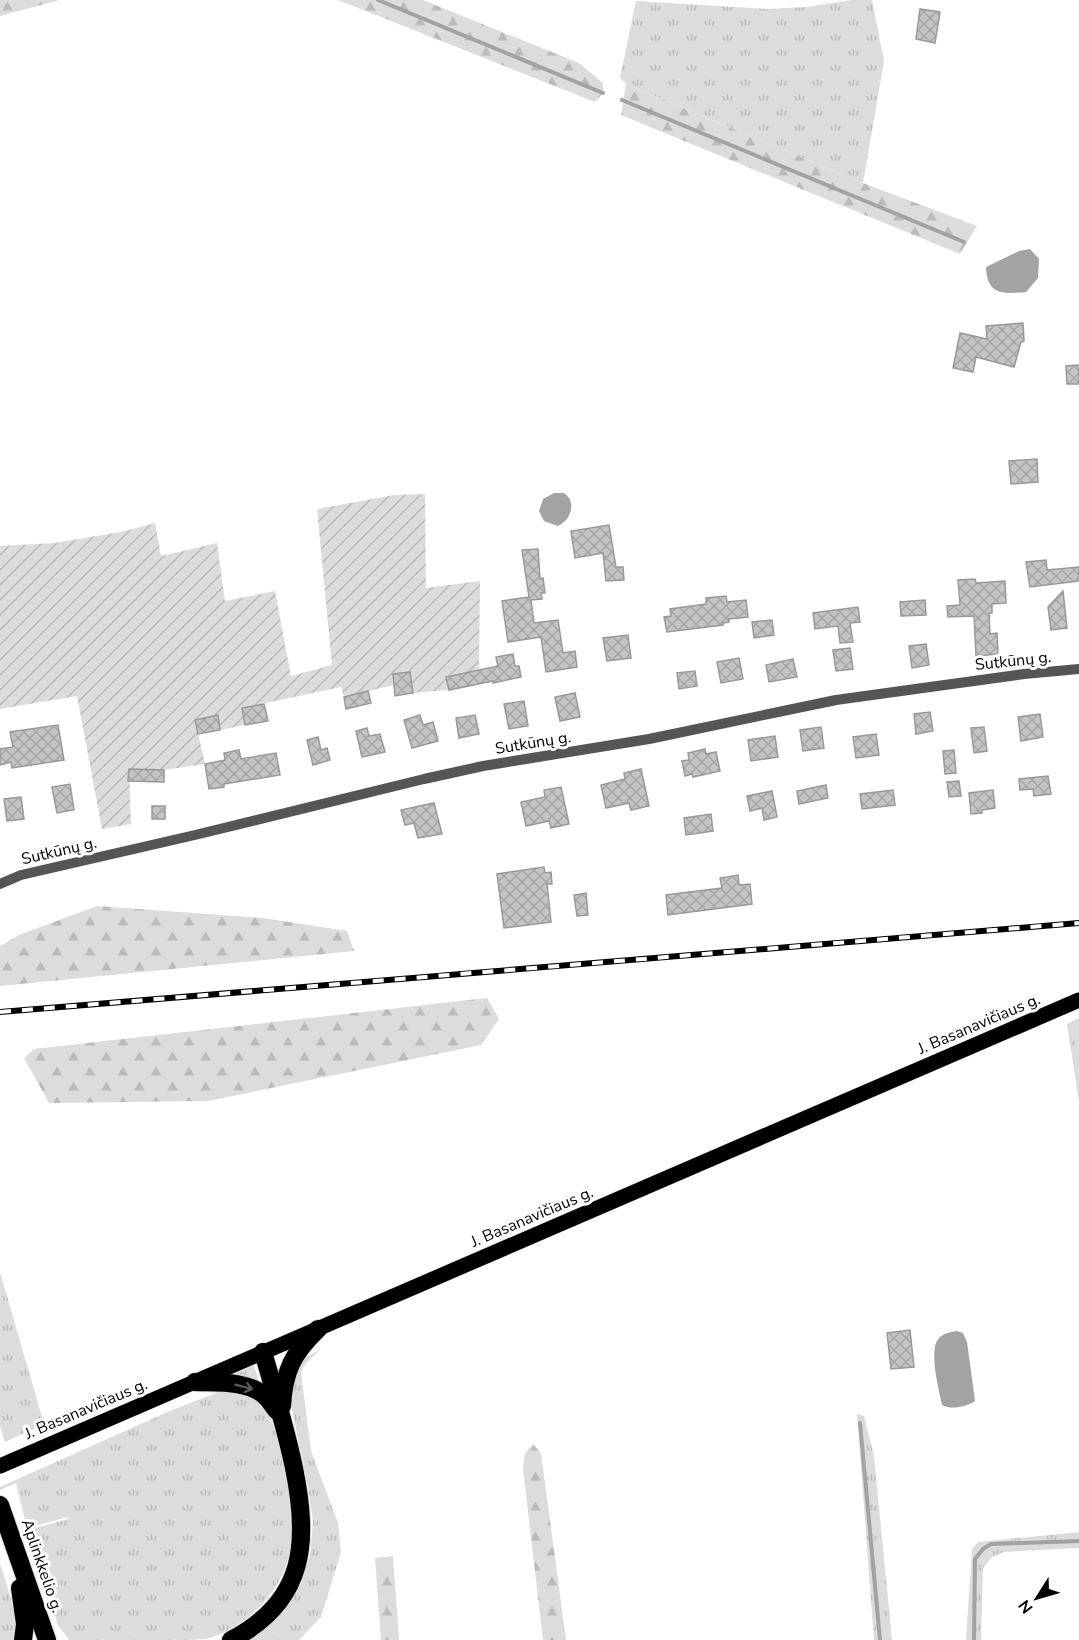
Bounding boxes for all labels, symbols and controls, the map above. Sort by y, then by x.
street label: Sutkūnų g. [974,646,1052,676]
street label: Sutkūnų g. [493,726,573,760]
street label: Sutkūnų g. [19,832,99,870]
street label: J. Basanavičiaus g. [913,988,1044,1060]
street label: J. Basanavičiaus g. [466,1181,597,1253]
street label: J. Basanavičiaus g. [20,1373,151,1445]
one-way arrow [234,1382,253,1393]
street label: Aplinkkelio g. [16,1516,68,1616]
north arrow [1007,1568,1067,1628]
text: N [1013,1595,1038,1618]

